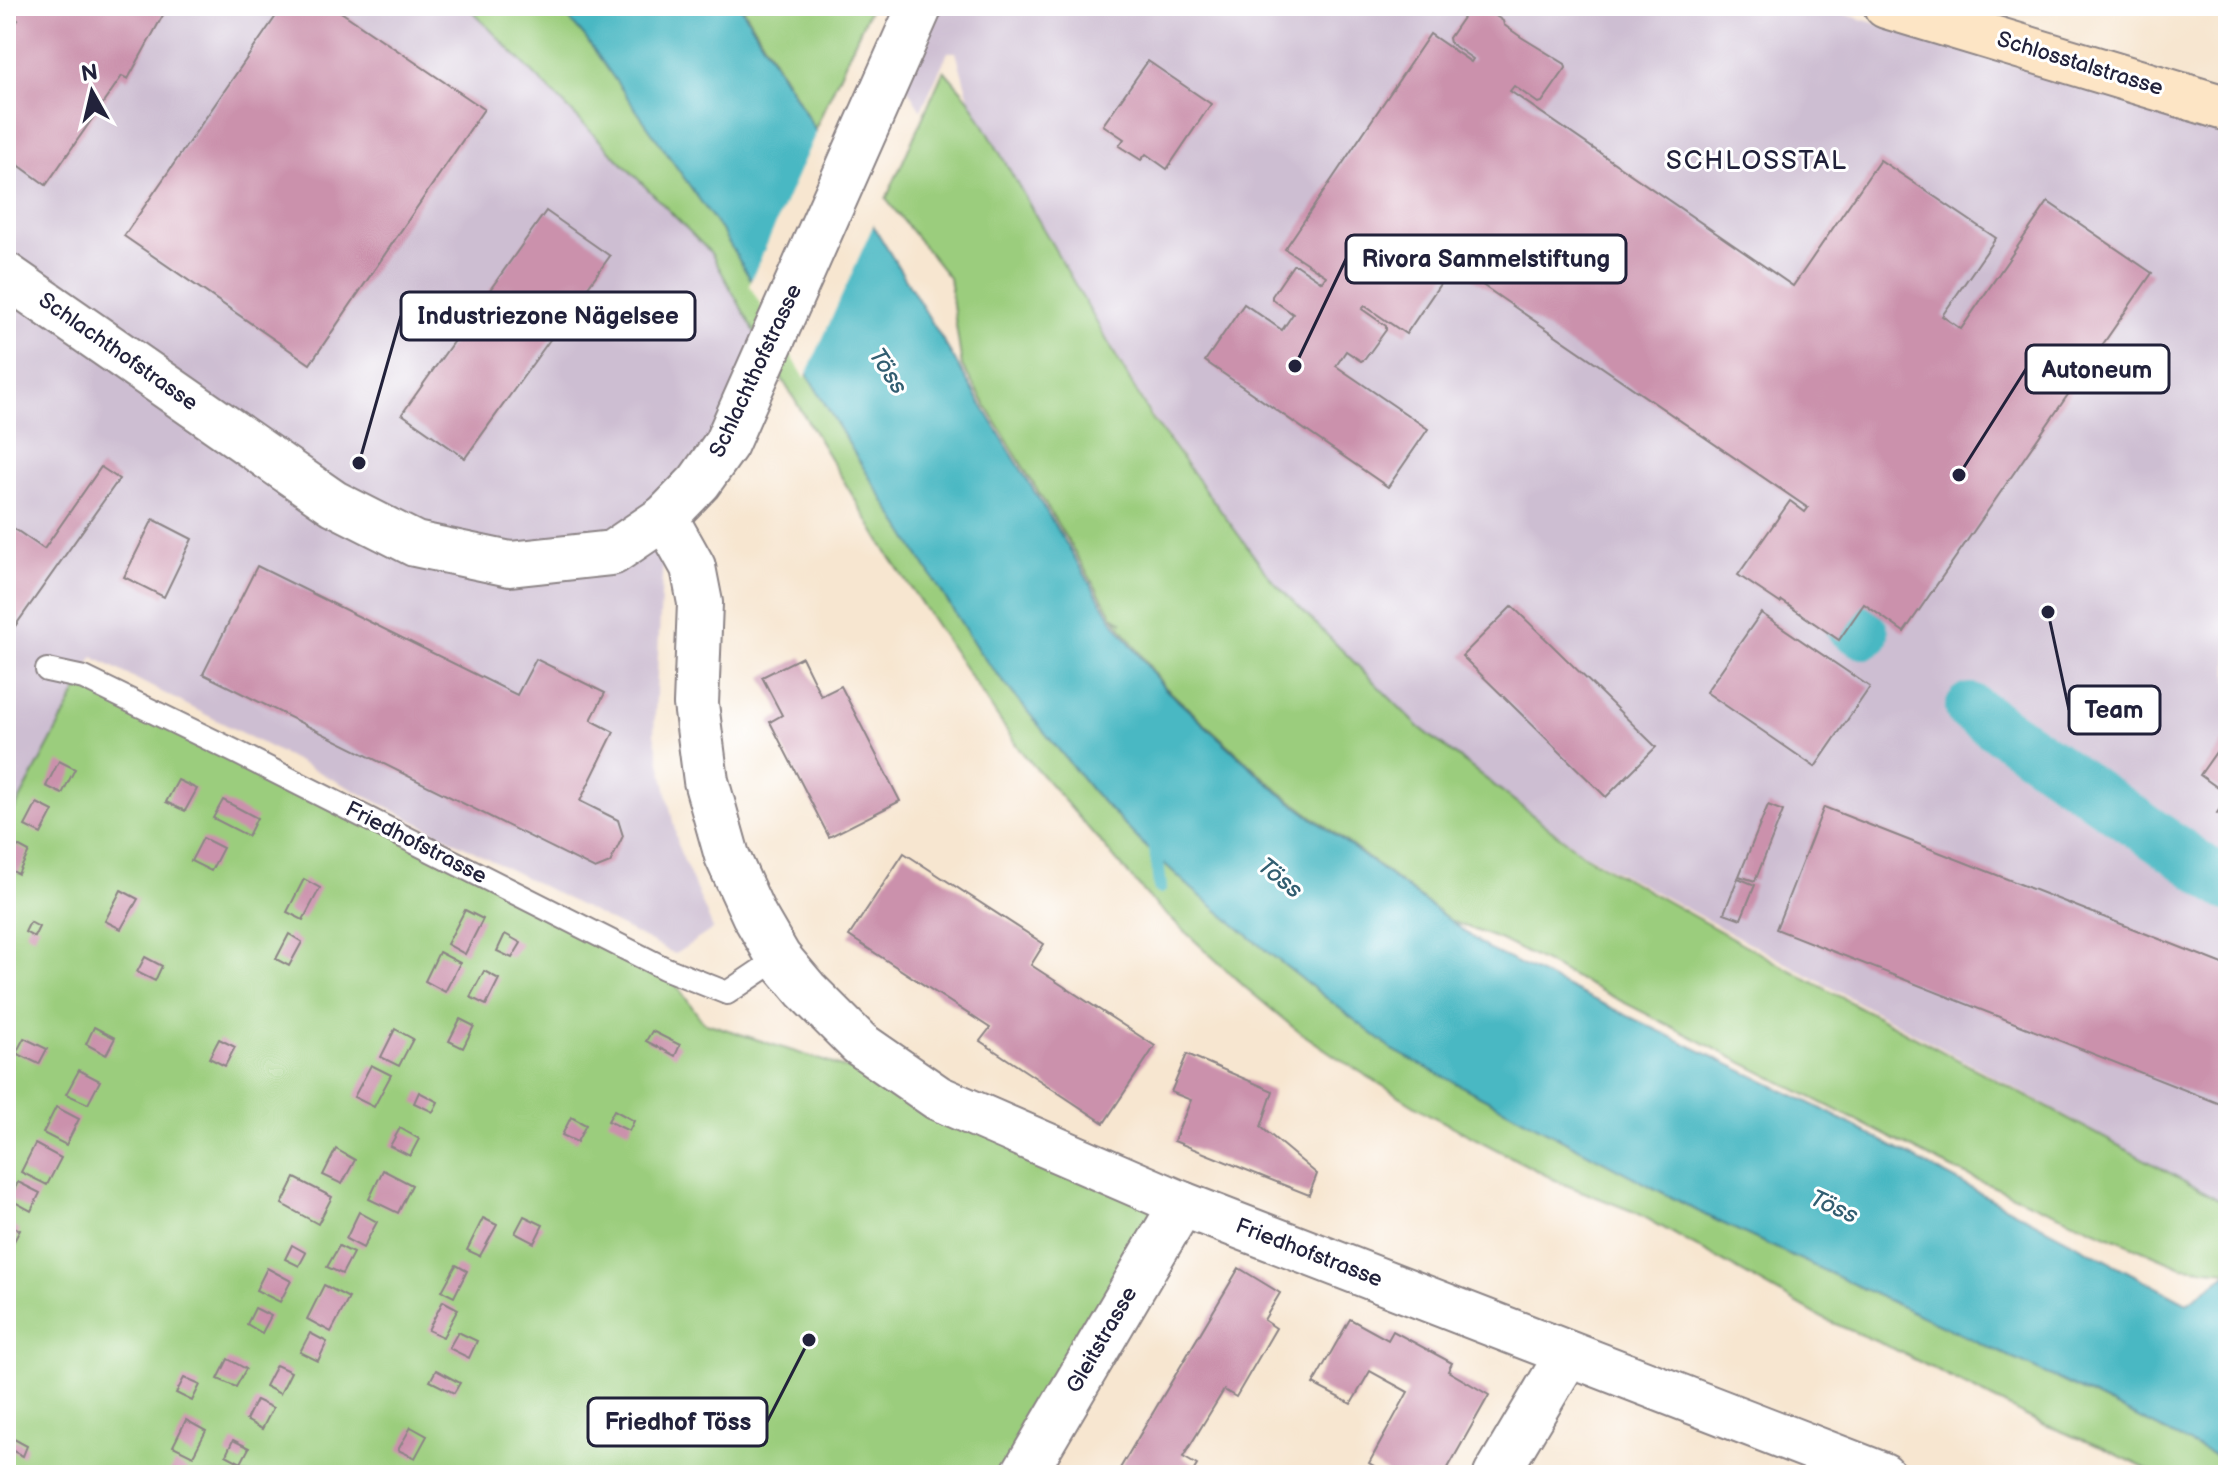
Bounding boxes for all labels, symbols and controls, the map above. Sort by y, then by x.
street label: Schlosstalstrasse [1994,26,2166,102]
north arrow [52,52,132,132]
text: N [79,59,99,88]
district label: SCHLOSSTAL [1666,146,1848,177]
callout: Rivora Sammelstiftung [1346,235,1626,283]
text: Rivora Sammelstiftung [1362,245,1610,274]
street label: Schlachthofstrasse [704,280,808,462]
street label: Schlachthofstrasse [33,287,203,417]
callout: Industriezone Nägelsee [401,292,695,340]
text: Industriezone Nägelsee [417,302,679,331]
water label: Töss [862,343,914,400]
callout: Autoneum [2026,345,2169,393]
text: Autoneum [2041,356,2152,385]
callout: Team [2069,686,2160,734]
text: Team [2084,696,2144,725]
street label: Friedhofstrasse [341,796,491,890]
water label: Töss [1252,851,1308,905]
water label: Töss [1806,1184,1862,1230]
street label: Friedhofstrasse [1232,1213,1386,1293]
street label: Gleitstrasse [1061,1282,1143,1398]
callout: Friedhof Töss [588,1398,767,1446]
text: Friedhof Töss [605,1408,751,1437]

